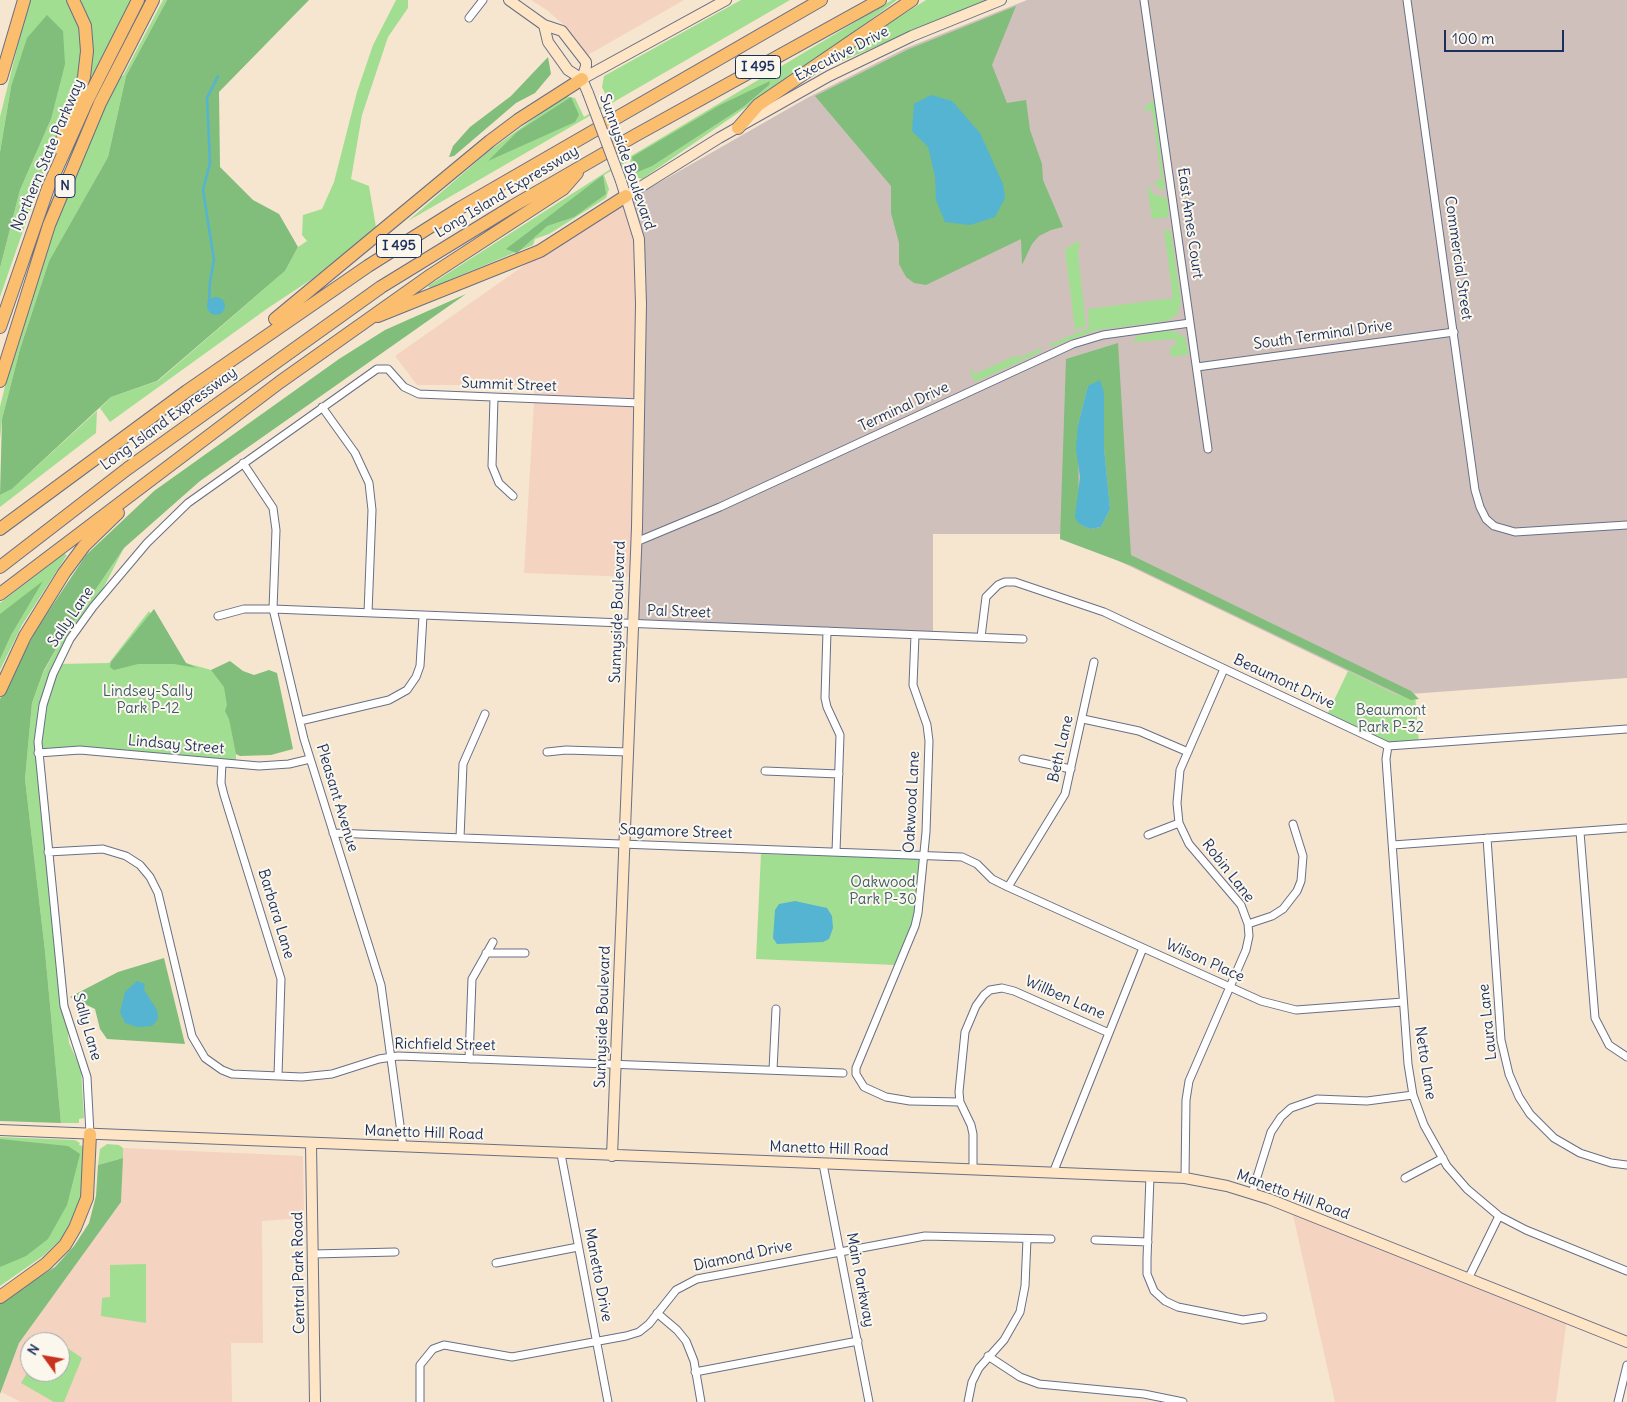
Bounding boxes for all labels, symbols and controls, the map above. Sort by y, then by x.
scale bar [1447,20,1567,52]
street label: Executive Drive [792,23,892,85]
text: 100 m [1452,29,1494,48]
road number: I 495 [736,56,780,78]
street label: Northern State Parkway [8,76,88,234]
street label: Sunnyside Boulevard [595,92,659,232]
street label: Long Island Expressway [432,142,582,242]
street label: East Ames Court [1173,166,1207,280]
road number: N [55,175,75,198]
street label: Commercial Street [1440,195,1476,321]
road number: I 495 [376,235,422,258]
street label: South Terminal Drive [1252,316,1394,354]
street label: Long Island Expressway [97,363,241,475]
street label: Summit Street [461,374,557,396]
street label: Terminal Drive [856,378,952,436]
street label: Sunnyside Boulevard [607,540,629,684]
street label: Sally Lane [44,583,98,651]
street label: Pal Street [647,602,711,622]
street label: Beaumont Drive [1231,651,1337,713]
park label: Lindsey-Sally Park P-12 [103,683,193,718]
park label: Beaumont Park P-32 [1356,702,1426,737]
street label: Beth Lane [1045,714,1077,784]
street label: Lindsay Street [127,732,225,758]
street label: Pleasant Avenue [312,742,362,854]
street label: Oakwood Lane [900,750,924,854]
street label: Sagamore Street [619,821,733,843]
street label: Robin Lane [1198,836,1258,906]
street label: Barbara Lane [254,867,298,961]
park label: Oakwood Park P-30 [849,874,917,909]
street label: Wilson Place [1163,936,1247,986]
street label: Sunnyside Boulevard [592,945,614,1089]
street label: Willben Lane [1022,972,1108,1024]
street label: Laura Lane [1475,983,1501,1061]
street label: Sally Lane [69,991,105,1063]
street label: Netto Lane [1410,1025,1440,1101]
street label: Richfield Street [394,1035,496,1055]
street label: Manetto Hill Road [364,1122,484,1144]
street label: Manetto Hill Road [769,1138,889,1160]
street label: Manetto Hill Road [1234,1166,1352,1224]
street label: Central Park Road [289,1212,309,1334]
street label: Manetto Drive [580,1227,616,1323]
street label: Main Parkway [842,1231,878,1329]
street label: Diamond Drive [692,1237,794,1275]
north arrow [20,1332,70,1382]
text: N [23,1341,43,1358]

